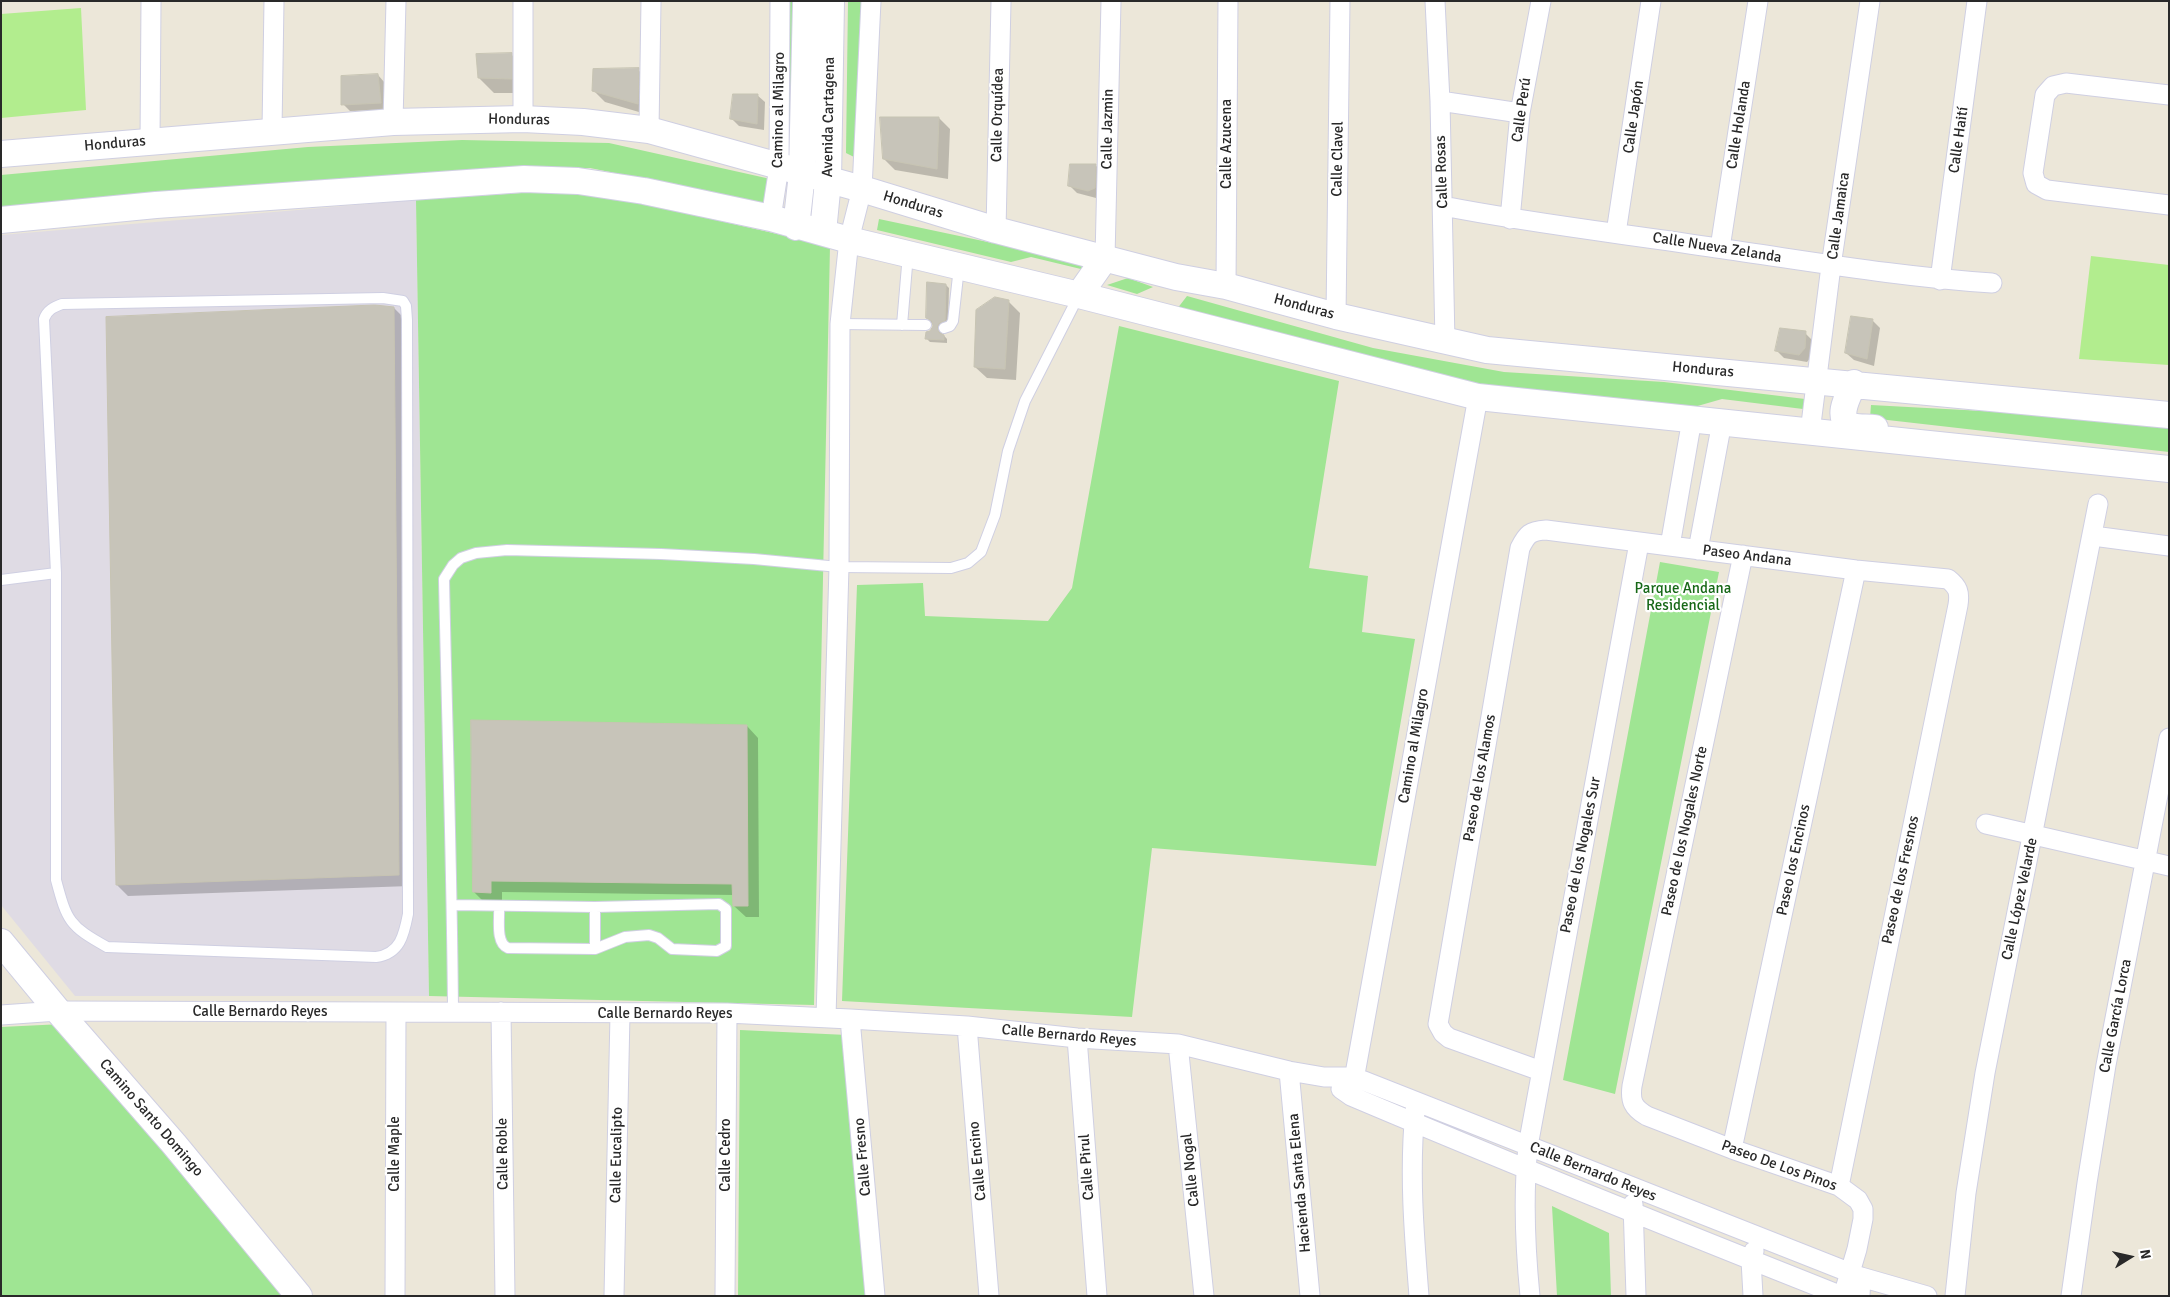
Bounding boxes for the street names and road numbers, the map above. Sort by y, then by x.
street label: Camino al Milagro [769,52,789,168]
street label: Avenida Cartagena [819,57,839,177]
street label: Calle Orquídea [988,68,1008,162]
street label: Calle Perú [1509,76,1535,144]
street label: Calle Japón [1620,79,1648,155]
street label: Calle Holanda [1723,79,1755,171]
street label: Calle Jazmin [1098,89,1118,169]
street label: Calle Azucena [1218,99,1236,189]
street label: Calle Haití [1945,106,1973,174]
street label: Honduras [488,110,550,130]
street label: Calle Clavel [1328,121,1348,197]
street label: Honduras [83,132,147,156]
street label: Calle Rosas [1432,135,1452,209]
street label: Calle Jamaica [1824,171,1854,261]
street label: Honduras [881,187,945,223]
street label: Calle Nueva Zelanda [1651,229,1783,267]
street label: Honduras [1272,290,1336,324]
street label: Honduras [1671,358,1735,382]
street label: Paseo Andana [1701,542,1793,570]
street label: Camino al Milagro [1395,687,1433,805]
street label: Paseo de los Alamos [1460,713,1500,843]
street label: Paseo de los Nogales Norte [1658,744,1712,918]
street label: Paseo de los Nogales Sur [1557,775,1605,935]
street label: Paseo los Encinos [1773,803,1815,917]
street label: Paseo de los Fresnos [1879,814,1923,946]
street label: Calle López Velarde [1998,836,2042,962]
street label: Calle García Lorca [2096,957,2136,1075]
street label: Calle Bernardo Reyes [192,1003,328,1021]
street label: Calle Bernardo Reyes [597,1005,733,1023]
street label: Calle Bernardo Reyes [1001,1021,1137,1051]
street label: Camino Santo Domingo [95,1056,207,1180]
street label: Calle Eucalipto [607,1107,627,1203]
street label: Hacienda Santa Elena [1285,1113,1315,1253]
street label: Calle Maple [386,1116,404,1192]
street label: Calle Fresno [851,1117,875,1197]
street label: Calle Roble [493,1118,513,1190]
street label: Calle Cedro [717,1118,735,1192]
street label: Calle Encino [966,1120,990,1202]
street label: Calle Nogal [1178,1132,1204,1208]
street label: Calle Pirul [1076,1133,1098,1201]
street label: Paseo De Los Pinos [1719,1137,1839,1195]
street label: Calle Bernardo Reyes [1527,1138,1659,1206]

